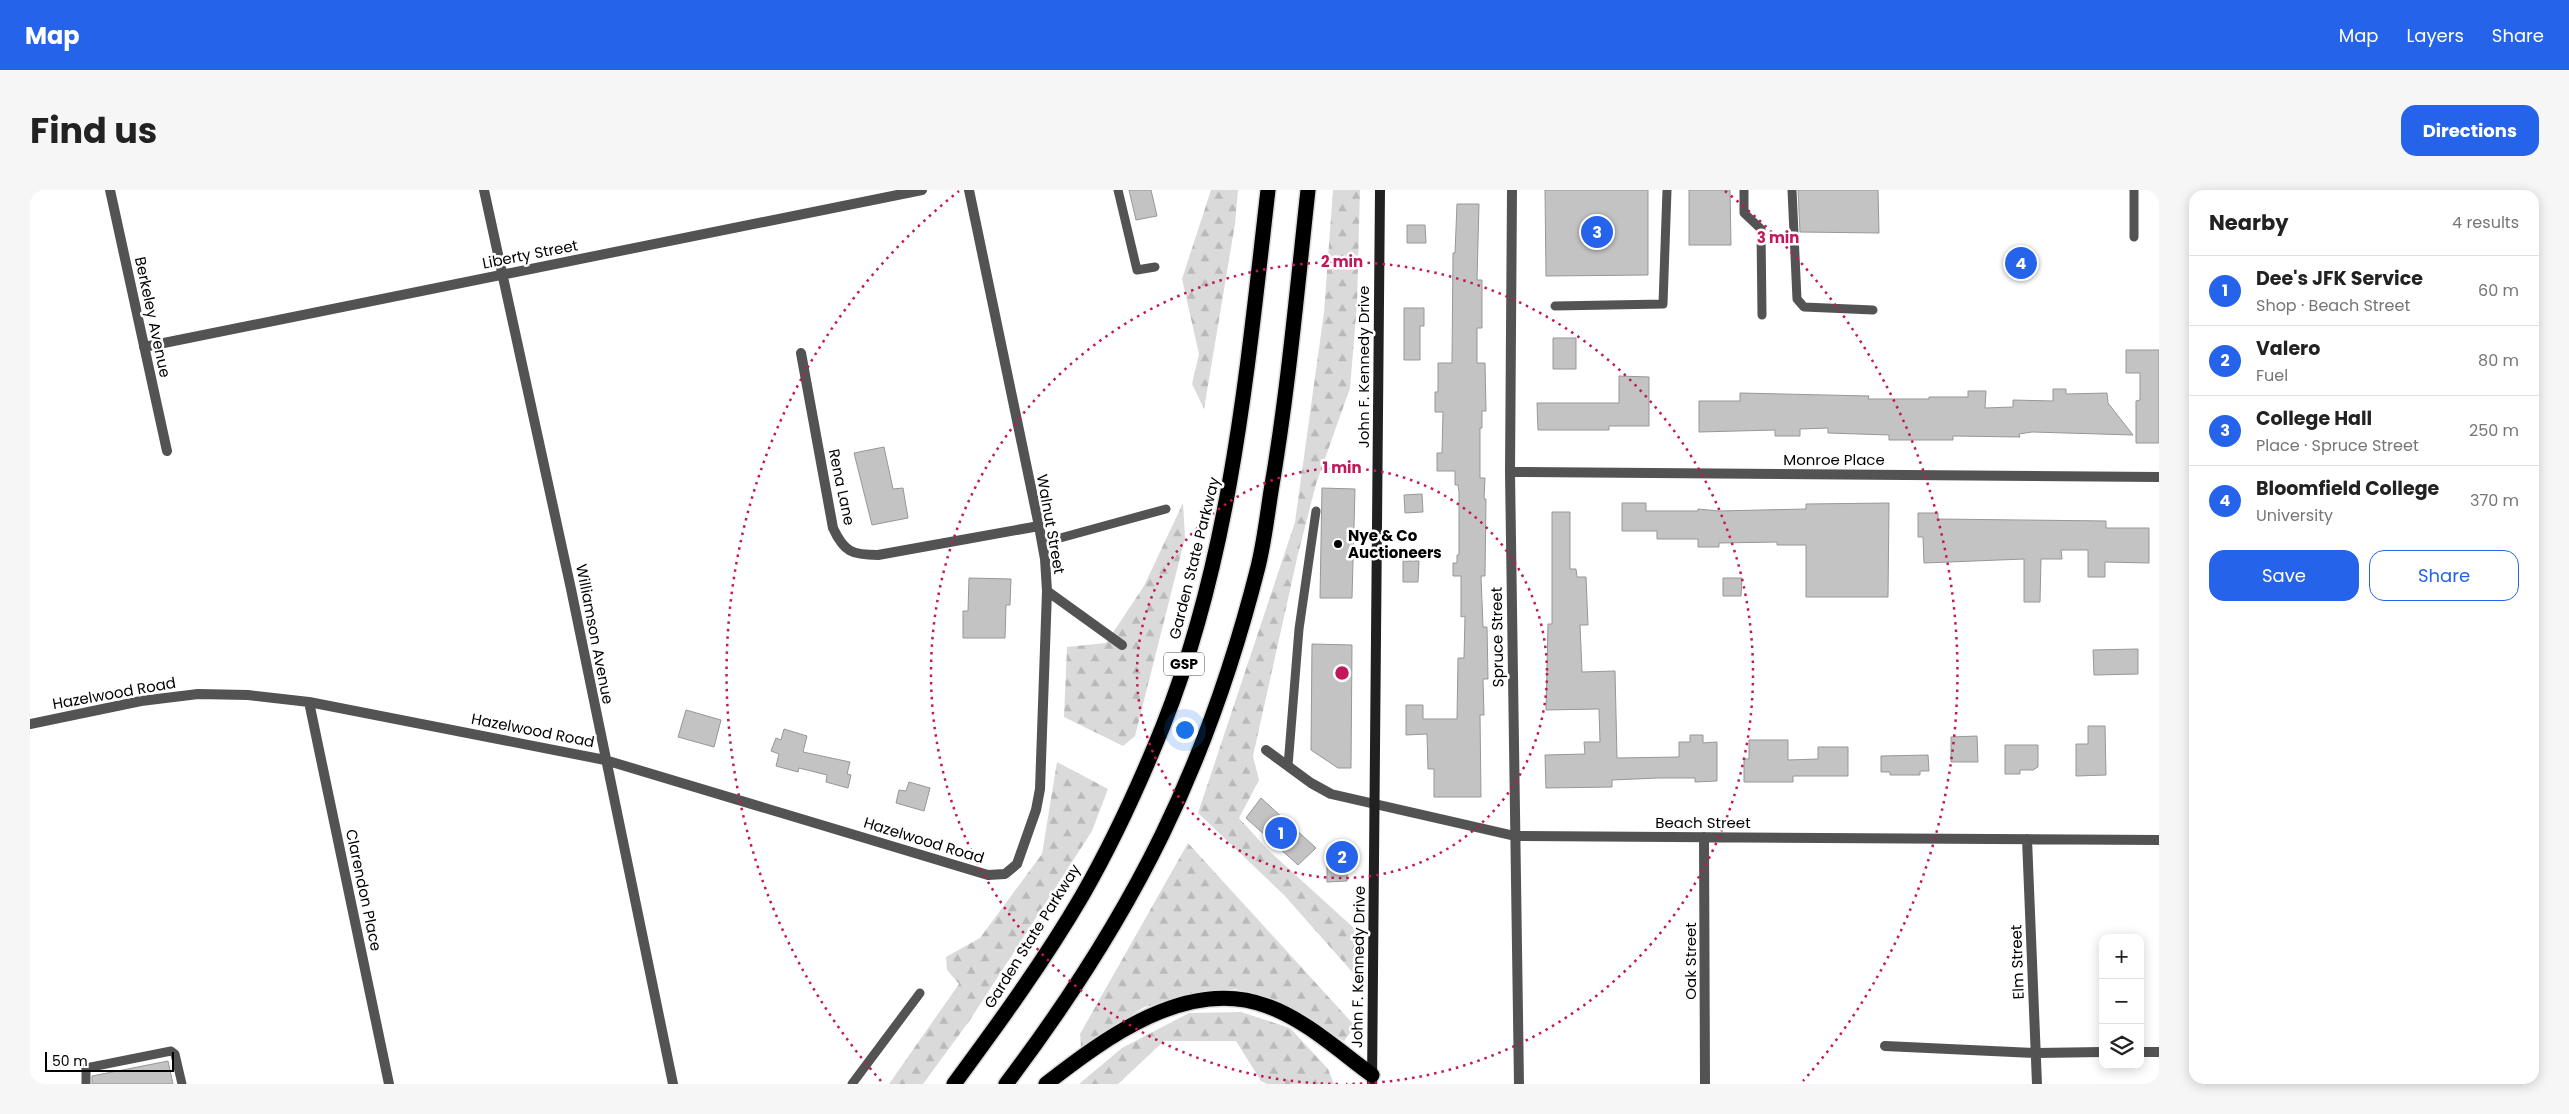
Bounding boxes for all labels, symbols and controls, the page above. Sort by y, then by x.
text: Map [25,19,80,52]
text: Map [2339,23,2379,48]
text: Layers [2407,23,2464,48]
text: Share [2492,23,2544,48]
button: Directions [2401,105,2539,156]
text: Find us [30,106,157,155]
text: Nearby [2209,208,2289,237]
text: 4 results [2452,211,2519,234]
pin: 3 [1581,213,1613,251]
text: 3 min [1757,227,1799,248]
street label: Liberty Street [480,234,580,274]
pin: 4 [2005,244,2037,282]
text: 2 min [1321,251,1363,272]
street label: Berkeley Avenue [130,255,176,379]
text: Dee's JFK Service [2256,265,2423,292]
text: 1 [2222,279,2228,302]
text: 60 m [2478,279,2519,302]
street label: John F. Kennedy Drive [1353,286,1374,448]
text: Shop · Beach Street [2256,294,2410,317]
text: Valero [2256,335,2320,362]
text: 2 [2220,349,2230,372]
text: 80 m [2478,349,2519,372]
text: Fuel [2256,364,2288,387]
text: College Hall [2256,405,2372,432]
text: 3 [2220,419,2230,442]
text: 250 m [2469,419,2519,442]
text: Place · Spruce Street [2256,434,2419,457]
street label: Rena Lane [824,447,860,527]
street label: Monroe Place [1783,449,1885,470]
text: 1 min [1322,457,1362,478]
street label: Walnut Street [1032,472,1070,576]
street label: Garden State Parkway [1164,474,1224,641]
text: Bloomfield College [2256,475,2439,502]
text: 4 [2220,489,2230,512]
text: 370 m [2470,489,2519,512]
text: University [2256,504,2333,527]
place label: Nye & Co Auctioneers [1348,525,1442,563]
marker: Nye & Co Auctioneers [1332,538,1344,550]
button: Save [2209,550,2359,601]
button: Share [2369,550,2519,601]
street label: Williamson Avenue [571,562,619,706]
street label: Spruce Street [1486,587,1508,687]
road number: GSP [1164,652,1204,676]
centre of rings [1333,664,1351,682]
street label: Hazelwood Road [51,672,177,714]
street label: Hazelwood Road [470,708,596,752]
your location [1172,717,1198,743]
street label: Hazelwood Road [861,812,987,868]
street label: Beach Street [1655,812,1751,833]
pin: 1 [1265,814,1297,852]
street label: Clarendon Place [341,827,387,953]
pin: 2 [1326,838,1358,876]
street label: Garden State Parkway [979,859,1085,1012]
street label: John F. Kennedy Drive [1346,886,1370,1048]
street label: Oak Street [1680,922,1701,1000]
street label: Elm Street [2005,924,2029,1000]
map controls [2099,934,2144,1069]
button: + [2099,934,2144,979]
button: − [2099,979,2144,1024]
button: layers [2099,1024,2144,1069]
scale bar [45,1049,174,1072]
text: 50 m [52,1051,88,1071]

